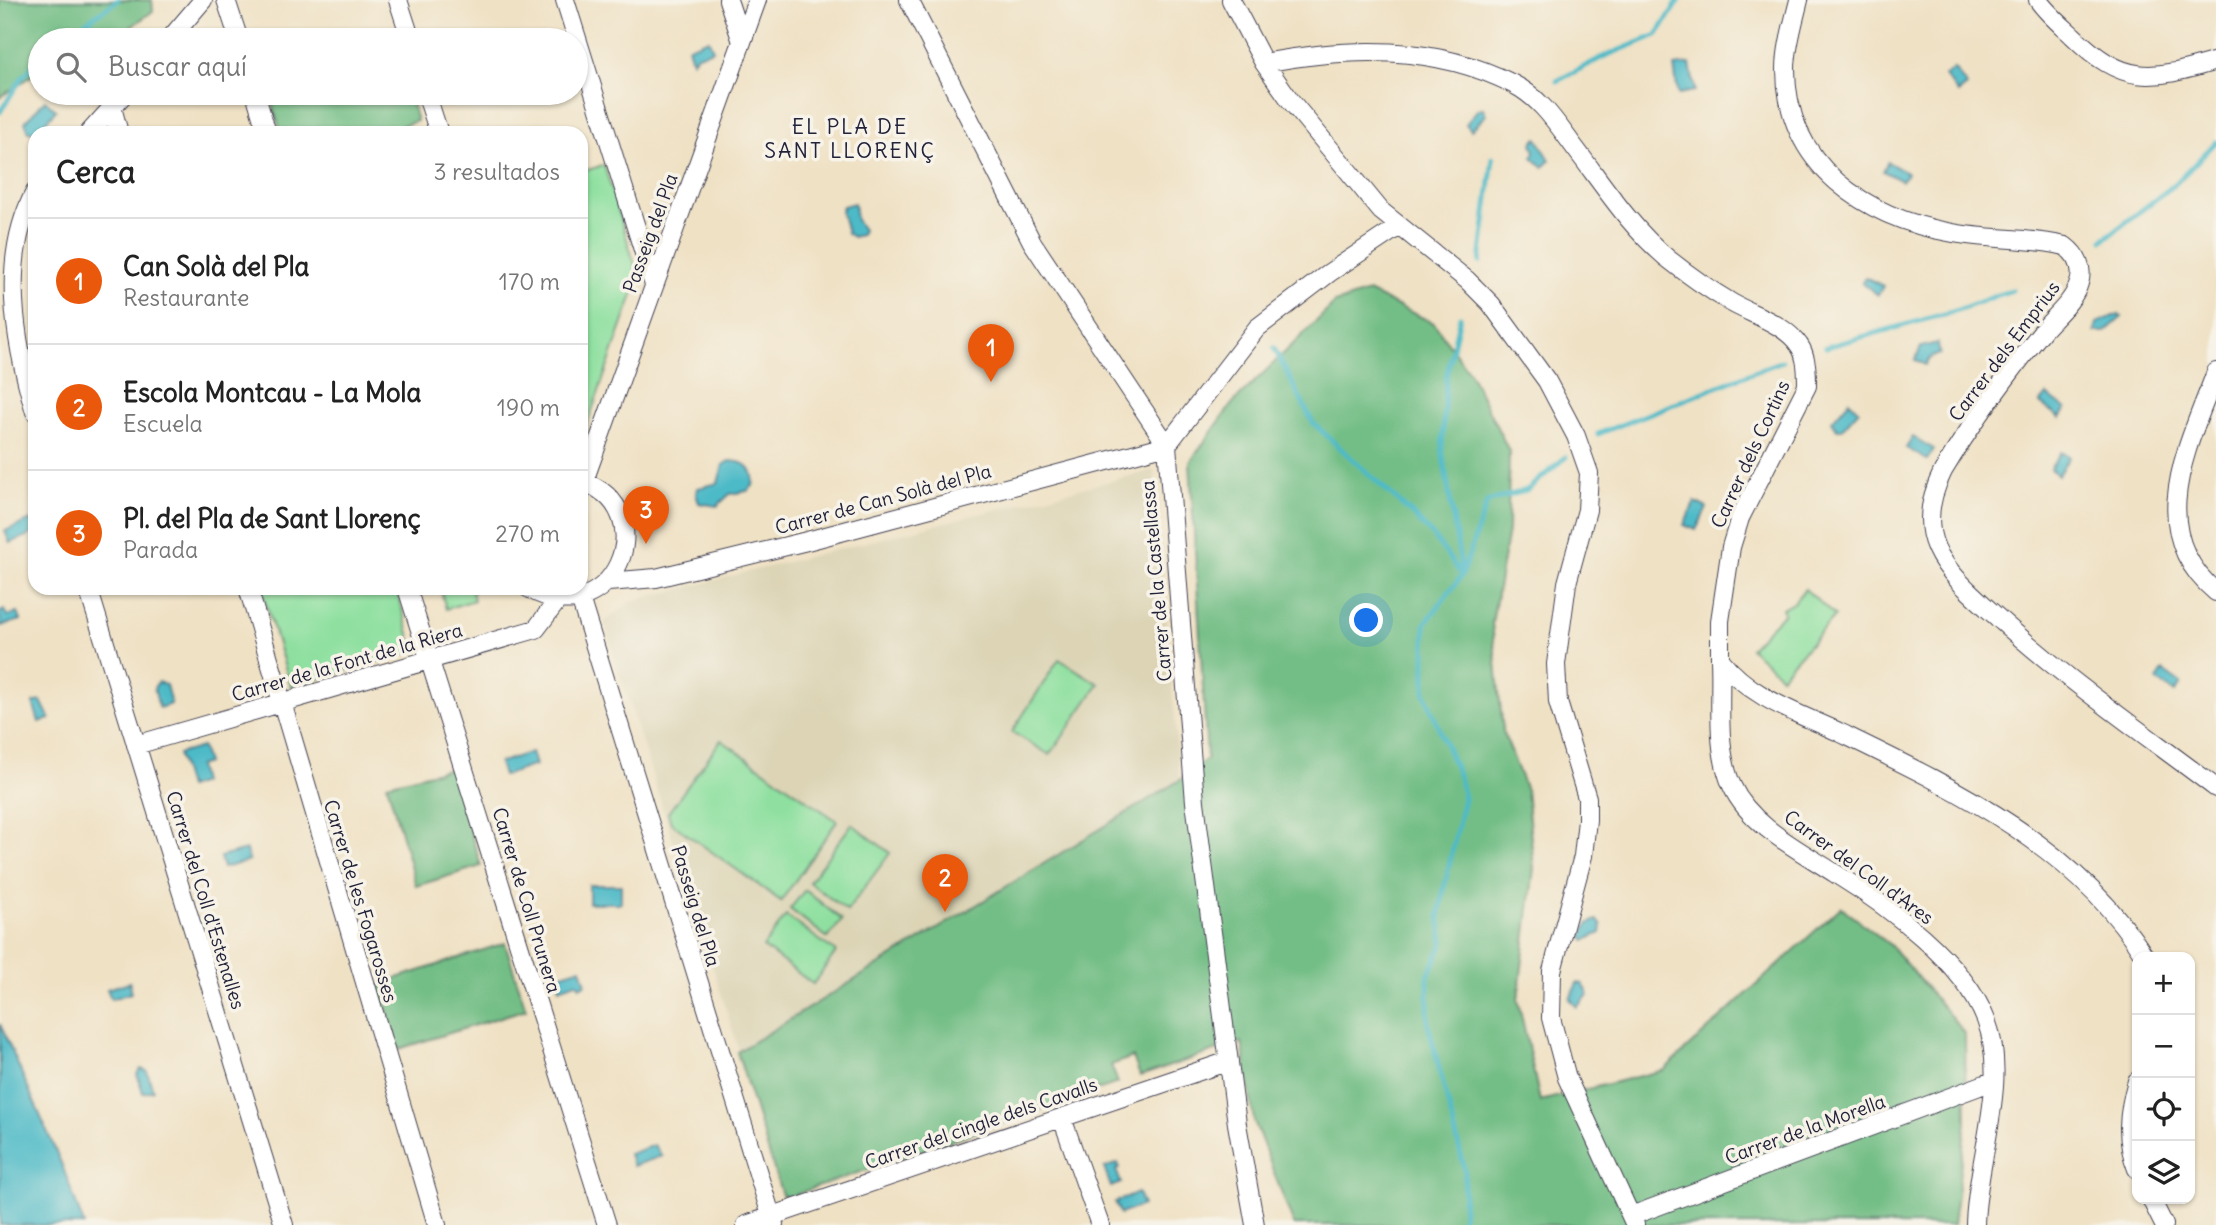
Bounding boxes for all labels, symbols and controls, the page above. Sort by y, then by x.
search box [28,28,588,105]
icon: search [52,48,90,86]
text: Buscar aquí [108,50,247,83]
district label: EL PLA DE SANT LLORENÇ [764,113,936,164]
text: Cerca [56,153,135,191]
text: 3 resultados [434,157,560,186]
street label: Passeig del Pla [617,170,683,296]
text: Can Solà del Pla [123,250,309,283]
text: 1 [74,267,84,296]
text: 170 m [499,267,560,296]
street label: Carrer dels Emprius [1943,276,2065,426]
text: Restaurante [123,283,249,312]
pin: 1 [968,324,1014,382]
text: Escola Montcau - La Mola [123,376,421,409]
street label: Carrer dels Cortins [1705,376,1795,532]
text: 2 [73,393,85,422]
text: 190 m [497,393,560,422]
text: Escuela [123,409,203,438]
street label: Carrer de Can Solà del Pla [772,459,994,539]
street label: Carrer de la Castellassa [1135,479,1177,683]
pin: 3 [623,486,669,544]
text: Pl. del Pla de Sant Llorenç [123,502,421,535]
text: 3 [72,519,86,548]
text: 270 m [495,519,560,548]
text: Parada [123,535,198,564]
your location [1349,603,1383,637]
street label: Carrer de la Font de la Riera [229,617,465,706]
street label: Carrer del Coll d'Estenalles [161,788,251,1012]
street label: Carrer de les Fogarosses [319,797,403,1005]
street label: Carrer de Coll Prunera [487,804,567,996]
street label: Carrer del Coll d'Ares [1779,805,1939,929]
street label: Passeig del Pla [666,843,726,970]
pin: 2 [922,854,968,912]
map controls [2132,952,2195,1204]
button: + [2132,952,2195,1015]
button: − [2132,1015,2195,1078]
street label: Carrer del cingle dels Cavalls [862,1072,1100,1174]
button: locate [2132,1078,2195,1141]
street label: Carrer de la Morella [1722,1089,1889,1169]
button: layers [2132,1141,2195,1204]

